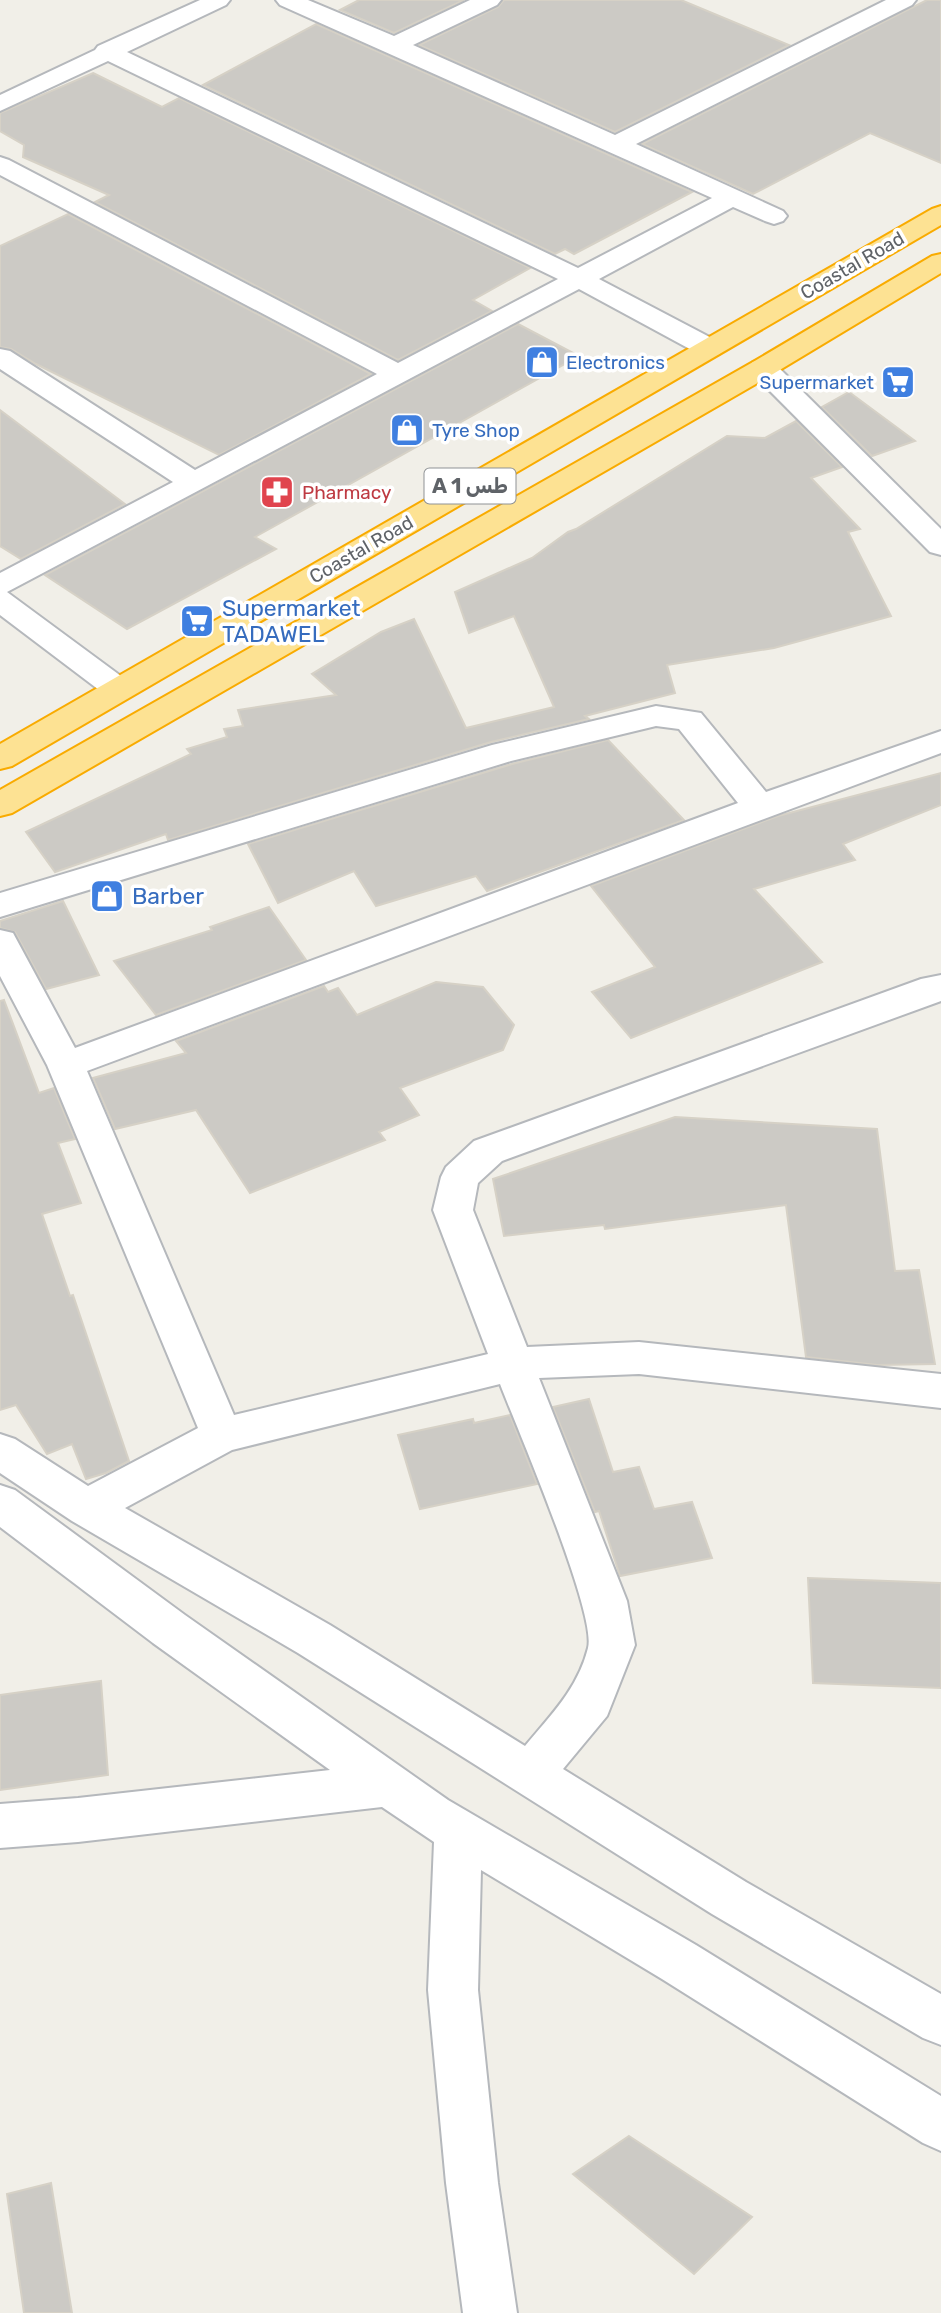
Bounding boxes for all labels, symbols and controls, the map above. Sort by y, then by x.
street label: Coastal Road [796,226,908,304]
shop icon: Electronics [523,343,561,381]
place label: Electronics [566,351,665,374]
supermarket icon: Supermarket [879,363,917,401]
place label: Supermarket [760,371,875,394]
shop icon: Tyre Shop [388,411,426,449]
place label: Tyre Shop [432,419,520,442]
road number: A 1 طس [424,468,516,504]
pharmacy icon: Pharmacy [258,473,296,511]
place label: Pharmacy [302,481,392,504]
street label: Coastal Road [305,510,417,588]
place label: Supermarket TADAWEL [222,594,360,648]
supermarket icon: Supermarket TADAWEL [178,602,216,640]
shop icon: Barber [88,877,126,915]
place label: Barber [132,882,204,910]

